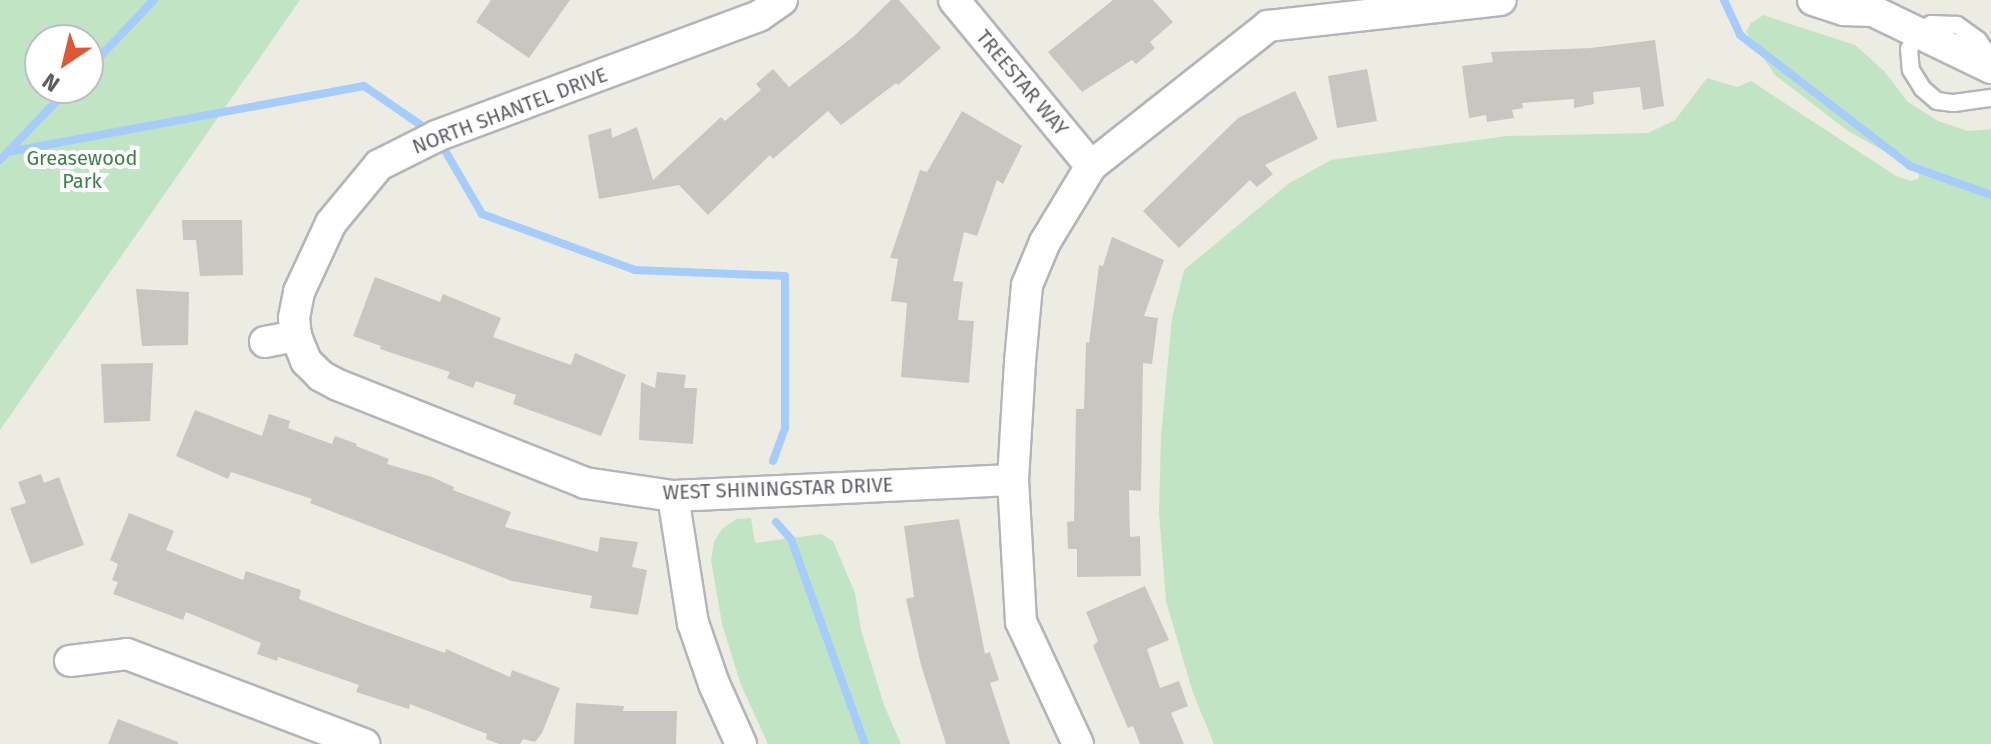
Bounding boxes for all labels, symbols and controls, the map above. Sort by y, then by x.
north arrow [24,24,104,104]
street label: TREESTAR WAY [971,25,1073,141]
street label: NORTH SHANTEL DRIVE [409,63,611,159]
text: N [37,67,65,98]
park label: Greasewood Park [26,147,138,194]
street label: WEST SHININGSTAR DRIVE [662,473,894,505]

